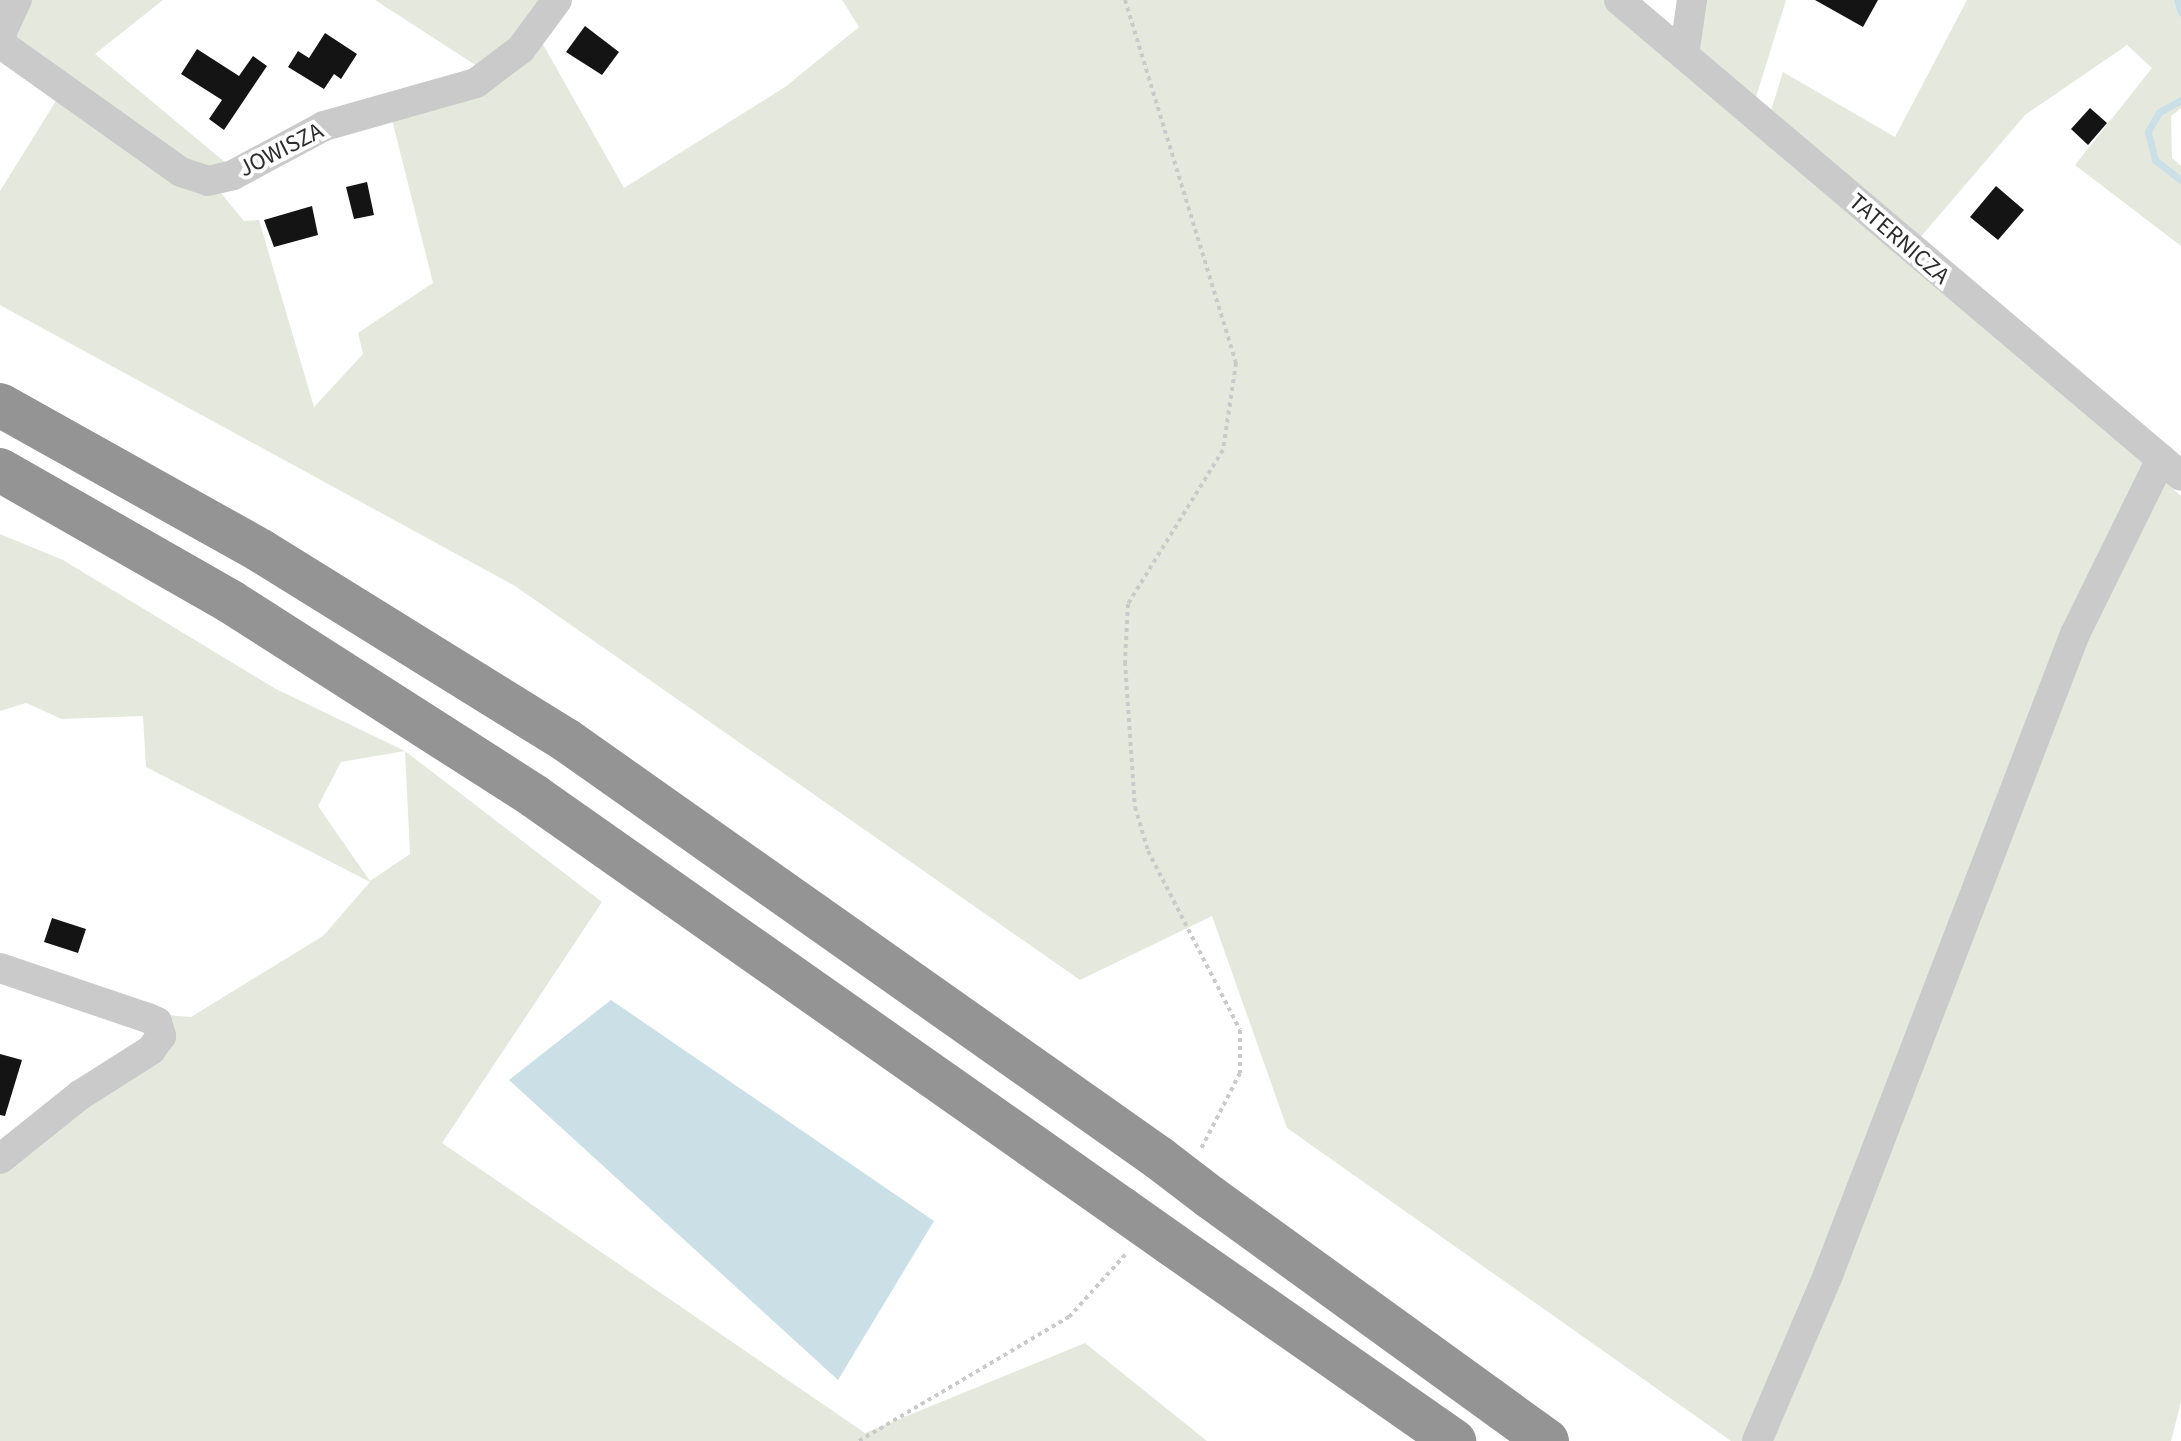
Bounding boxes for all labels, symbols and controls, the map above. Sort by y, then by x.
street label: JOWISZA [234,116,328,184]
street label: TATERNICZA [1843,187,1955,291]

